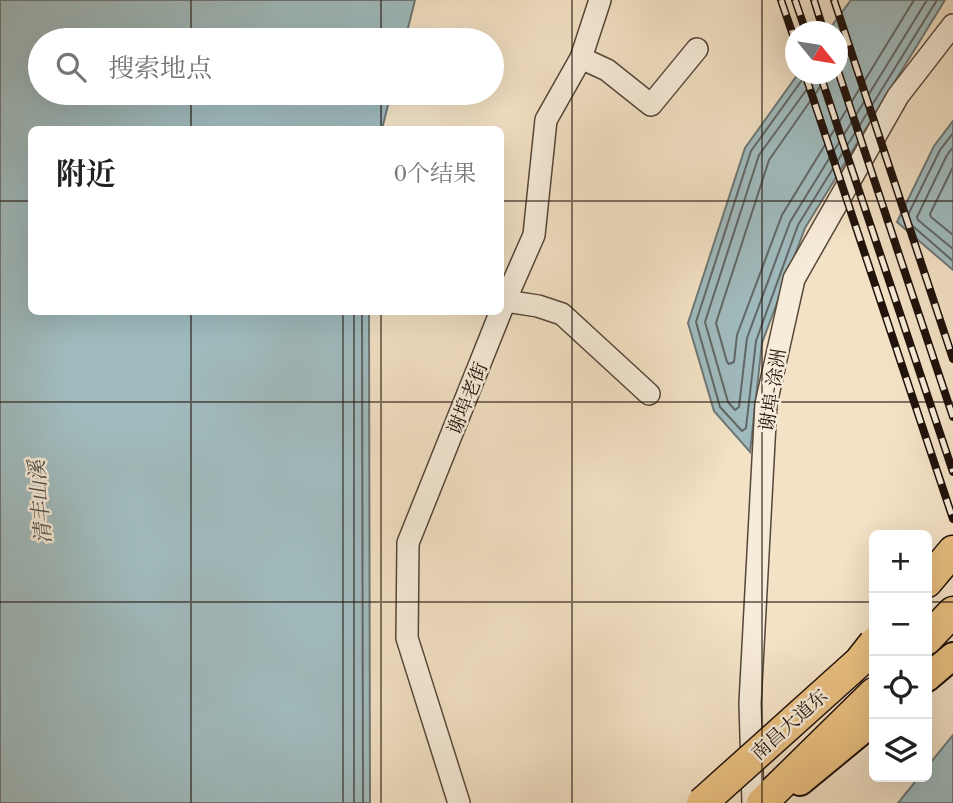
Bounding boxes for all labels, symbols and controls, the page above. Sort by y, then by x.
north arrow [785,21,848,84]
search box [28,28,504,105]
icon: search [52,48,90,86]
text: 搜索地点 [108,57,212,83]
text: 附近 [56,161,116,191]
text: 0个结果 [394,163,476,186]
street label: 谢埠-涂洲 [757,348,790,433]
street label: 谢埠老街 [444,359,492,438]
water label: 清丰山溪 [25,457,56,545]
map controls [869,530,932,782]
button: + [869,530,932,593]
button: − [869,593,932,656]
button: locate [869,656,932,719]
street label: 南昌大道东 [747,685,832,765]
button: layers [869,719,932,782]

